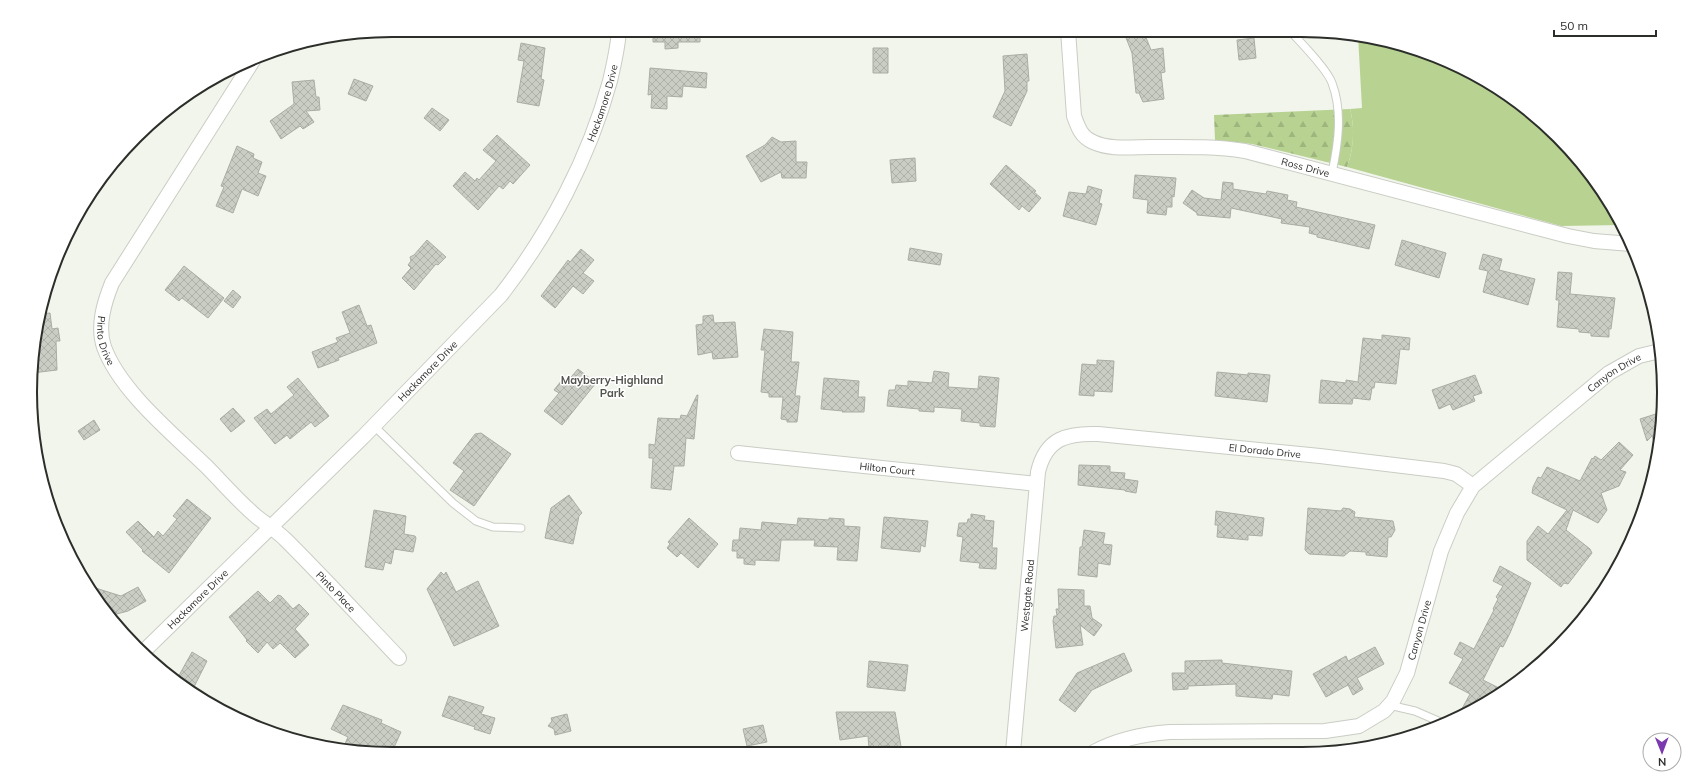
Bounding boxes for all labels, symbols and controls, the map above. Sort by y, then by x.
scale bar [1554,12,1656,38]
text: 50 m [1560,18,1588,33]
street label: Hackamore Drive [584,63,621,144]
street label: Ross Drive [1280,155,1331,180]
street label: Pinto Drive [94,315,117,368]
street label: Hackamore Drive [395,338,460,404]
street label: Canyon Drive [1585,350,1643,395]
district label: Mayberry-Highland Park [561,373,664,400]
street label: El Dorado Drive [1228,441,1301,461]
street label: Hilton Court [859,460,916,478]
street label: Westgate Road [1018,559,1037,632]
street label: Hackamore Drive [165,567,231,632]
street label: Pinto Place [313,568,358,615]
street label: Canyon Drive [1405,599,1434,662]
north arrow [1642,732,1682,772]
text: N [1658,755,1666,769]

